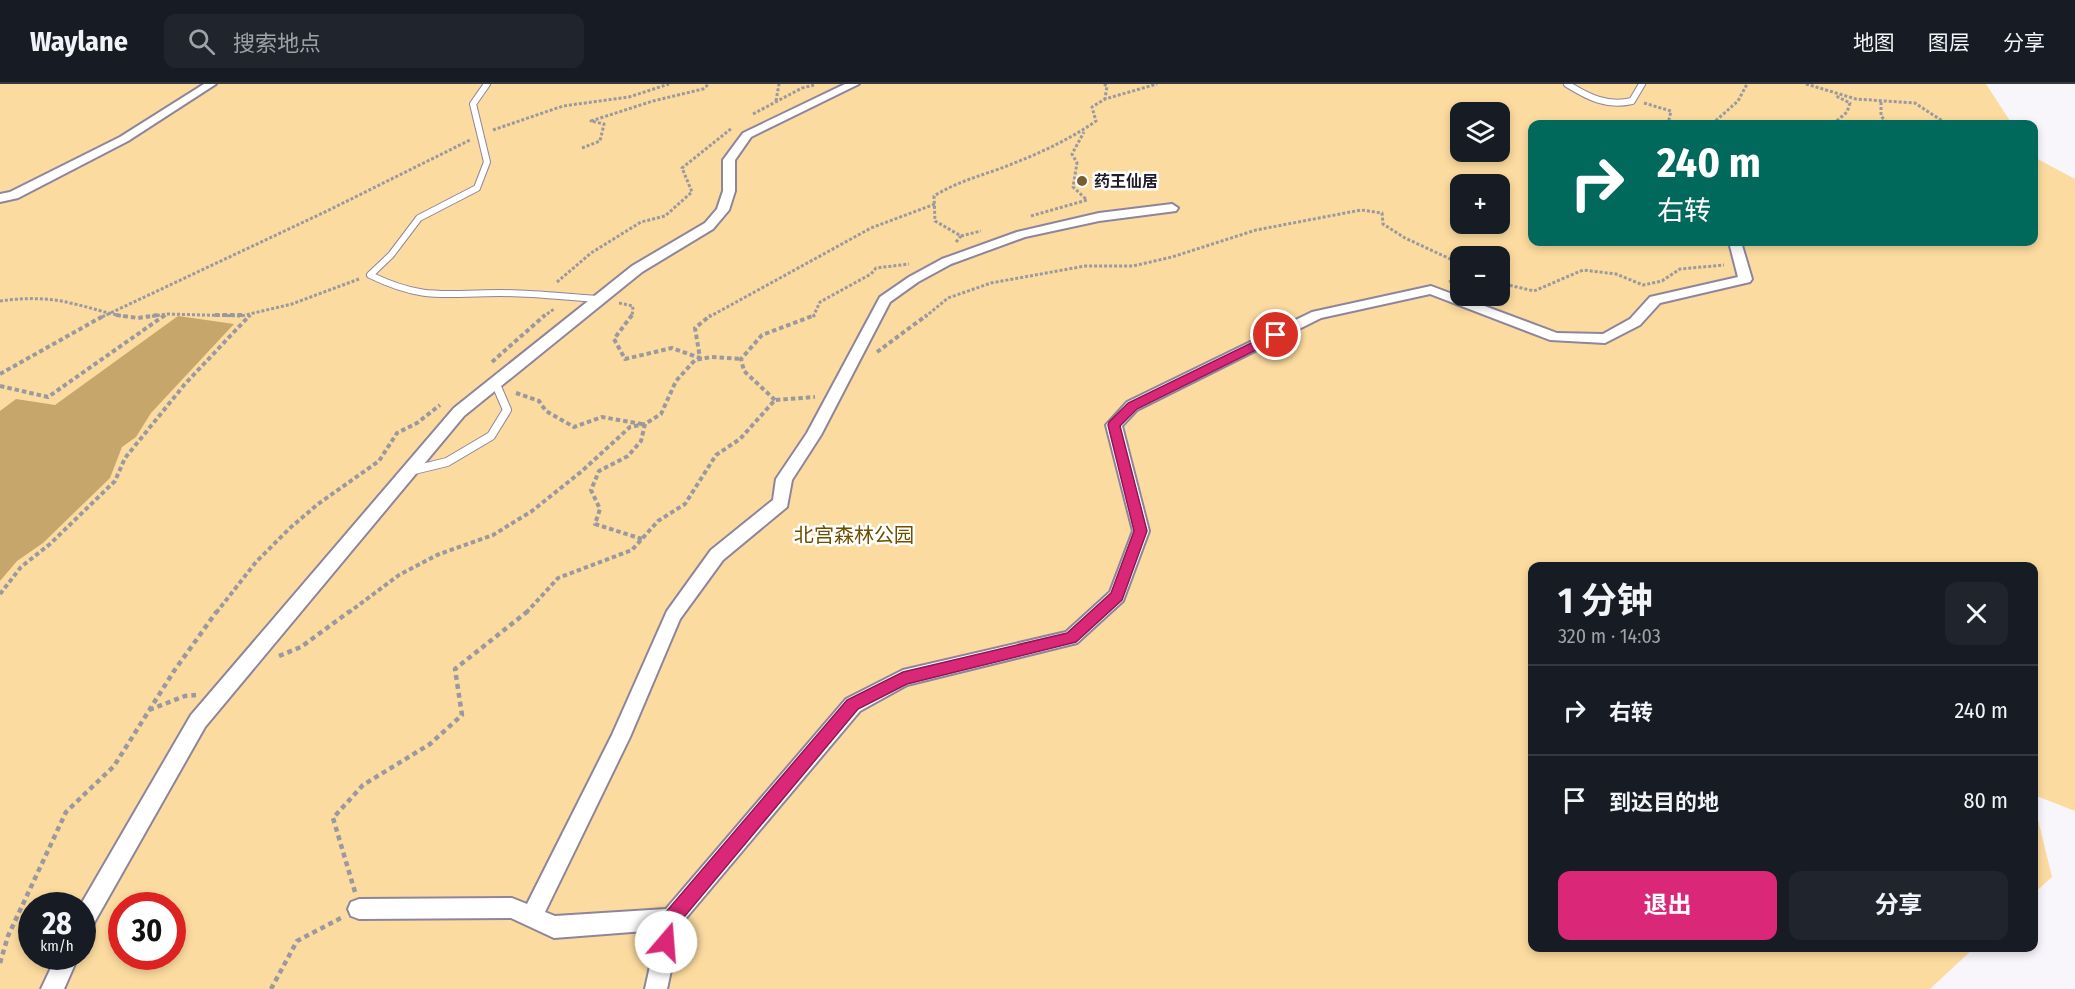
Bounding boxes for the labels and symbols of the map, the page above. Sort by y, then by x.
place label: 药王仙居 [1094,172,1158,191]
marker: 药王仙居 [1075,174,1089,188]
pin [1250,309,1301,360]
park label: 北宫森林公园 [794,523,914,547]
speed limit sign: 30 [108,892,186,970]
position arrow [634,910,698,974]

